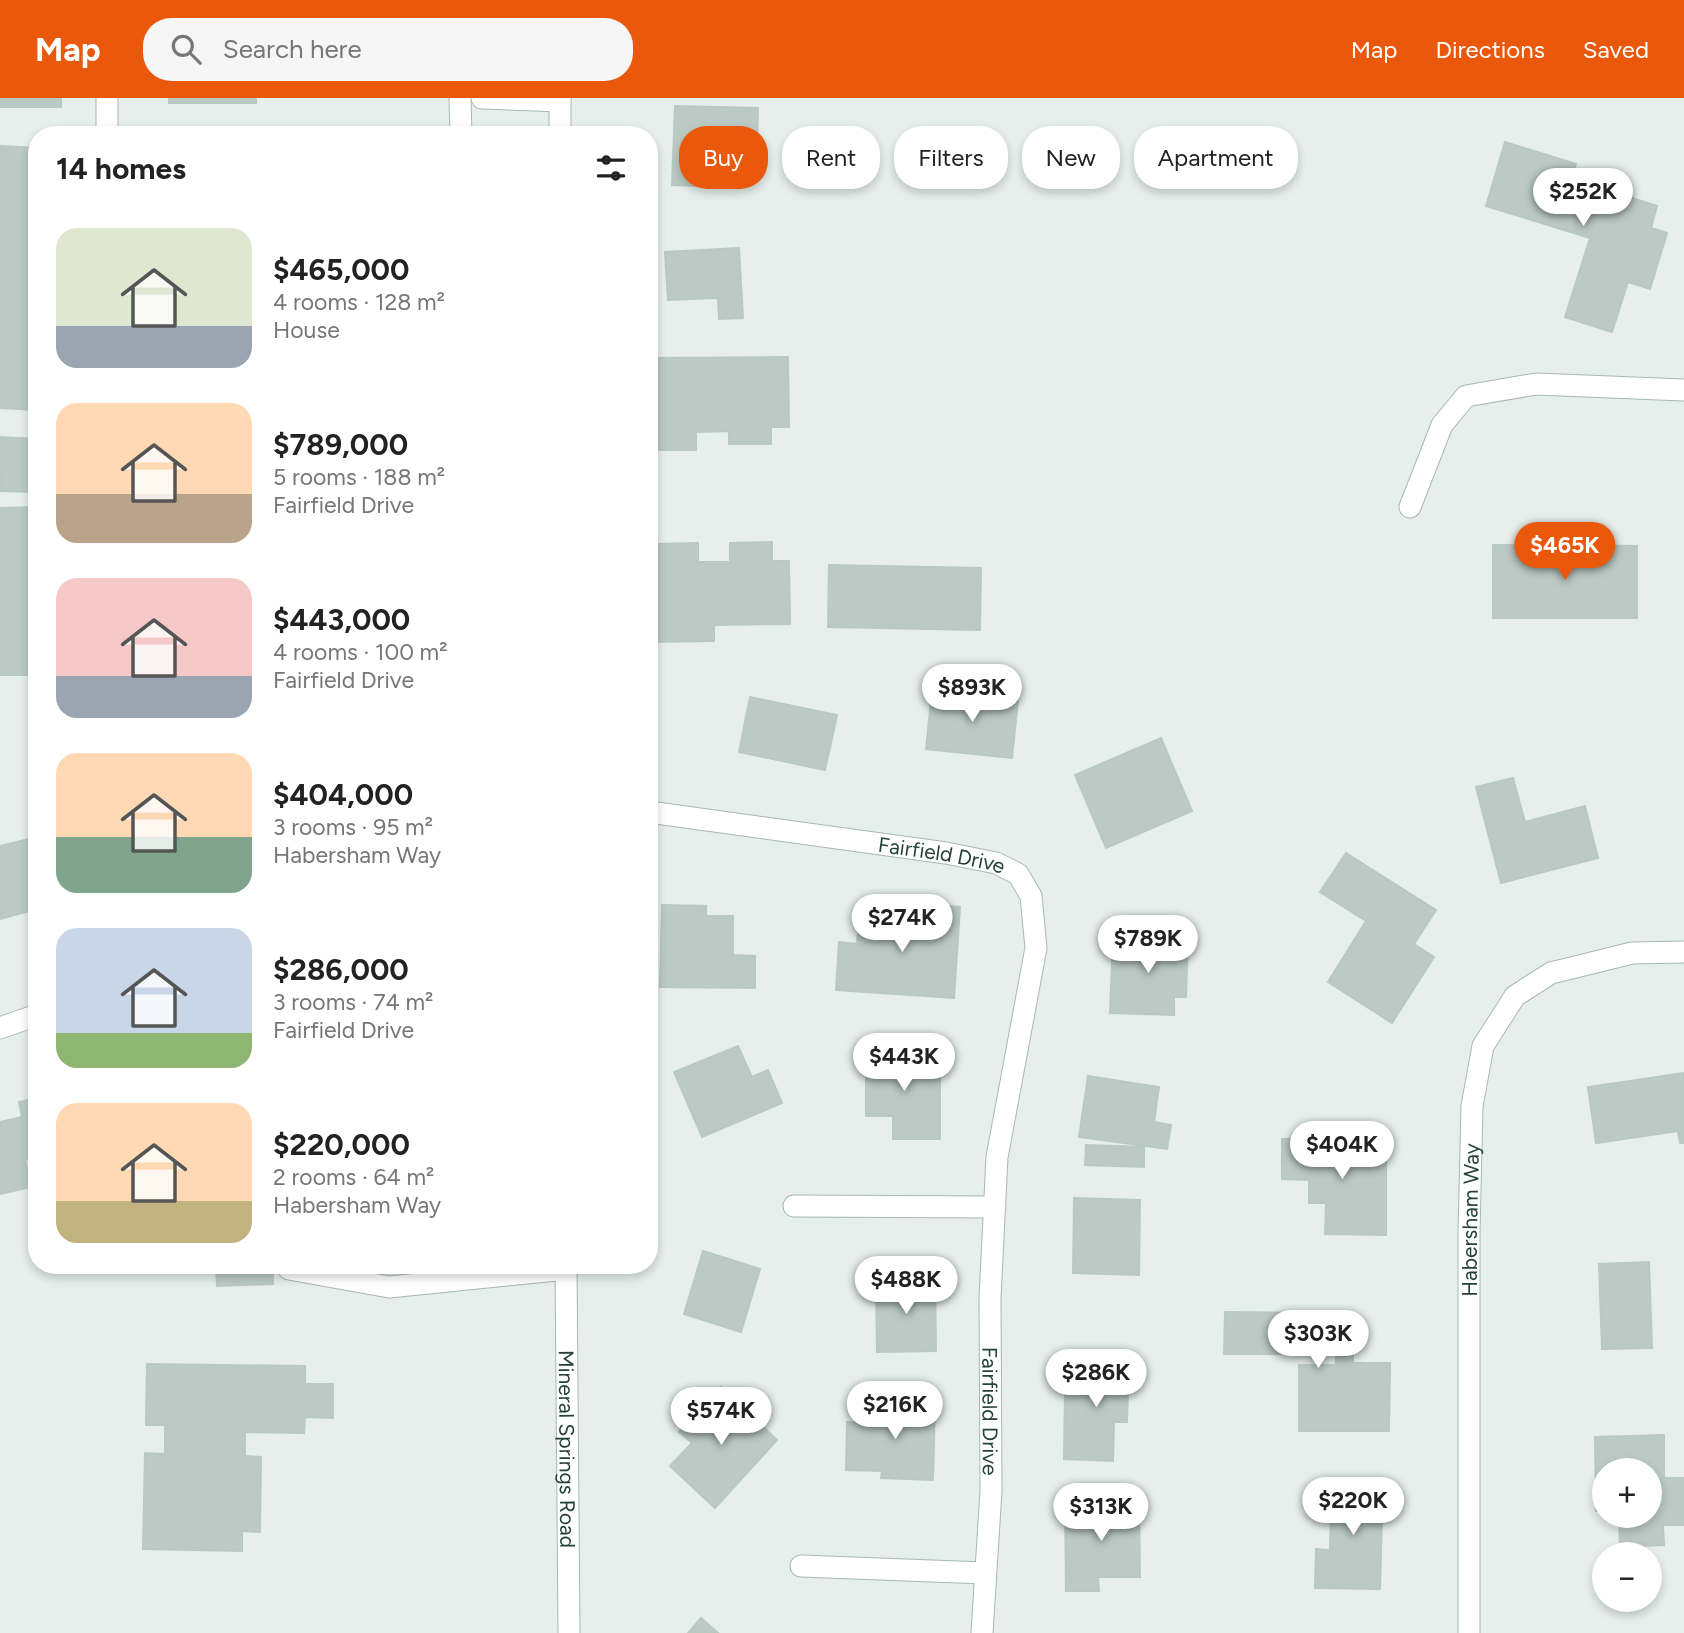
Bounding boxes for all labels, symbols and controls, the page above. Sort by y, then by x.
search box [143,18,633,81]
text: Map [35,30,101,69]
icon: search [167,30,205,68]
text: Search here [223,33,362,65]
text: Map [1351,35,1397,64]
text: Directions [1435,35,1545,64]
text: Saved [1583,35,1649,64]
chip: Buy [679,126,768,189]
chip: Rent [782,126,880,189]
chip: Filters [894,126,1008,189]
chip: New [1022,126,1120,189]
chip: Apartment [1134,126,1298,189]
icon: filters [592,149,630,187]
text: 14 homes [56,150,186,187]
pin: $252K [1534,169,1632,228]
text: $252K [1549,177,1617,205]
text: $465,000 [273,251,409,288]
icon: home [112,256,196,340]
text: 4 rooms · 128 m² [273,288,445,316]
text: House [273,316,340,344]
text: $789,000 [273,426,408,463]
icon: home [112,431,196,515]
text: 5 rooms · 188 m² [273,463,445,491]
text: Fairfield Drive [273,491,414,519]
pin: $465K [1516,522,1614,582]
text: $465K [1530,531,1600,559]
text: $443,000 [273,601,410,638]
icon: home [112,606,196,690]
text: 4 rooms · 100 m² [273,638,447,666]
pin: $893K [923,664,1021,724]
text: Fairfield Drive [273,666,414,694]
text: $893K [938,673,1006,701]
text: $404,000 [273,776,413,813]
icon: home [112,781,196,865]
text: 3 rooms · 95 m² [273,813,433,841]
street label: Fairfield Drive [877,831,1010,878]
text: Habersham Way [273,841,441,869]
pin: $274K [853,894,951,954]
text: $274K [868,903,936,931]
pin: $789K [1099,916,1197,975]
text: $789K [1114,924,1182,952]
text: $286,000 [273,951,409,988]
icon: home [112,956,196,1040]
text: 3 rooms · 74 m² [273,988,433,1016]
text: Fairfield Drive [273,1016,414,1044]
pin: $443K [855,1034,953,1093]
text: $443K [869,1042,939,1070]
pin: $404K [1293,1122,1391,1181]
text: $220,000 [273,1126,410,1163]
text: $404K [1306,1130,1378,1158]
icon: home [112,1131,196,1215]
street label: Habersham Way [1457,1143,1484,1297]
text: 2 rooms · 64 m² [273,1163,434,1191]
text: Habersham Way [273,1191,441,1219]
pin: $488K [857,1256,955,1316]
text: $488K [871,1265,941,1293]
pin: $303K [1269,1310,1367,1370]
text: $303K [1284,1319,1352,1347]
street label: Fairfield Drive [978,1347,1003,1475]
street label: Mineral Springs Road [554,1350,581,1548]
pin: $286K [1047,1350,1145,1409]
text: $286K [1062,1358,1130,1386]
pin: $216K [846,1382,944,1441]
pin: $574K [672,1388,770,1447]
text: $216K [863,1390,927,1418]
text: $574K [687,1396,755,1424]
map controls [1592,1458,1662,1612]
button: + [1592,1458,1662,1528]
pin: $220K [1304,1478,1402,1537]
pin: $313K [1052,1484,1150,1543]
text: $220K [1318,1486,1388,1514]
text: $313K [1069,1492,1133,1520]
button: − [1592,1542,1662,1612]

